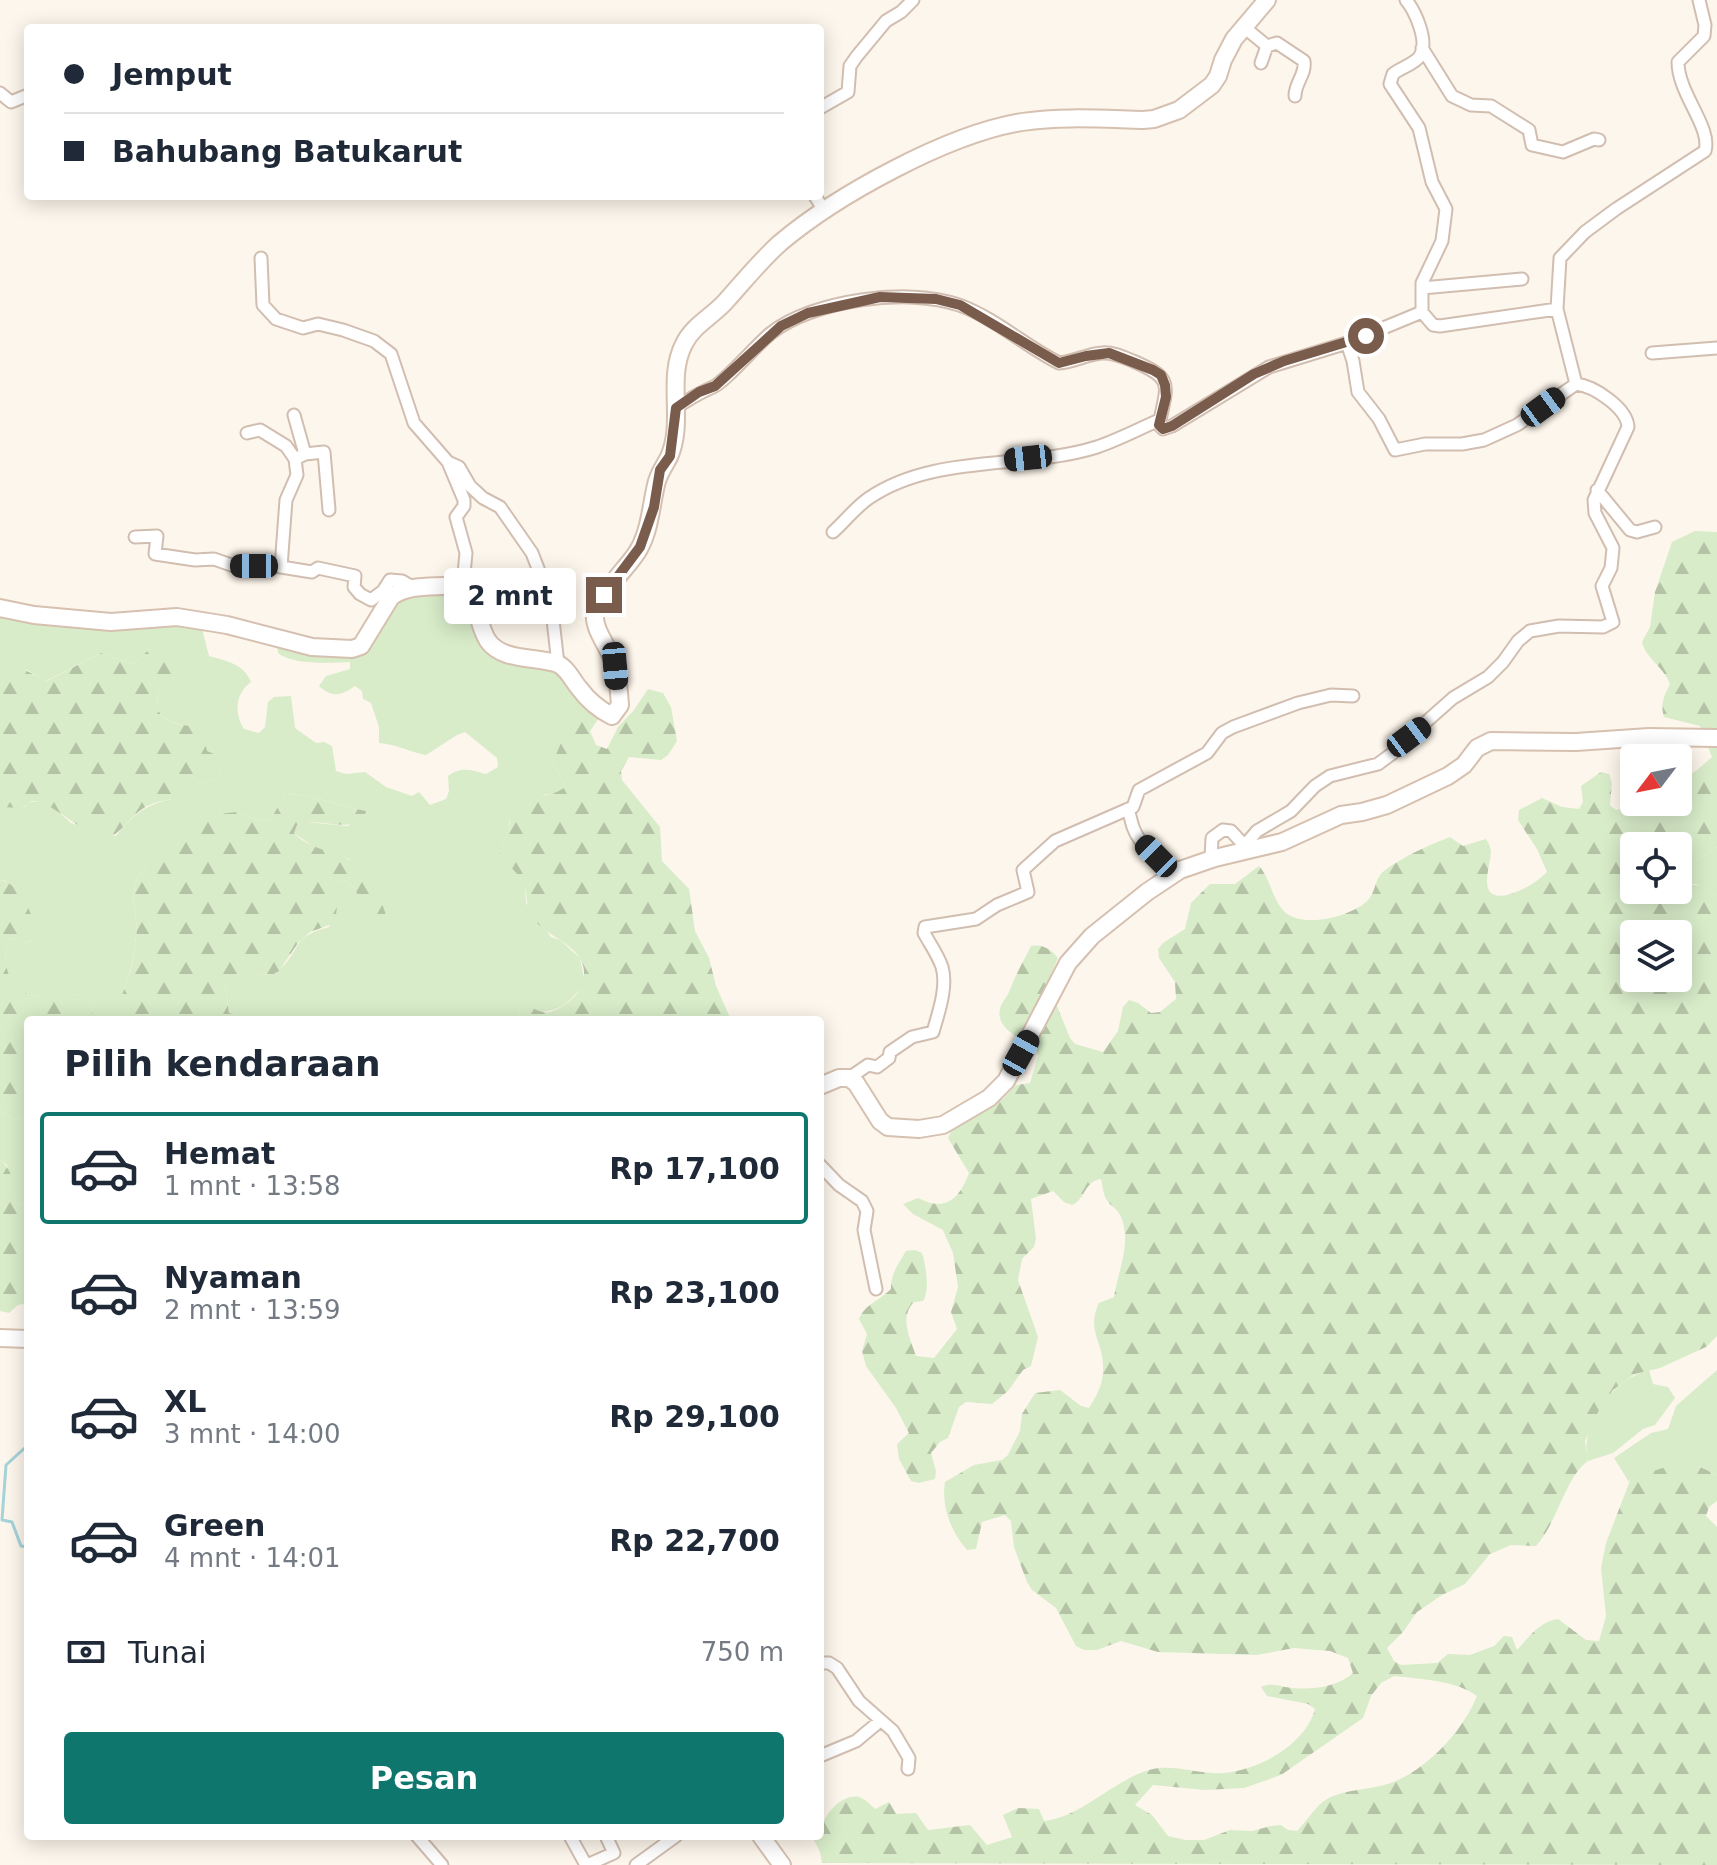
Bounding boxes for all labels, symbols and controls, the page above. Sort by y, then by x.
text: Jemput [112,57,232,92]
text: Bahubang Batukarut [112,134,462,169]
route start [1348,318,1384,354]
car [1517,383,1569,431]
car [1003,444,1053,472]
car [230,554,278,578]
callout: 2 mnt [444,567,576,623]
route end [586,577,622,613]
text: 2 mnt [467,581,553,611]
car [601,641,629,691]
car [1383,713,1435,761]
north arrow [1620,744,1692,816]
map controls [1620,744,1692,992]
car [1131,831,1181,881]
button: locate [1620,832,1692,904]
button: layers [1620,920,1692,992]
car [999,1026,1043,1080]
text: Pilih kendaraan [64,1043,381,1084]
icon: car [68,1132,140,1204]
text: Hemat [164,1136,275,1171]
text: Rp 17,100 [609,1151,780,1186]
text: 1 mnt · 13:58 [164,1171,341,1201]
icon: car [68,1256,140,1328]
text: Nyaman [164,1260,302,1295]
text: Rp 23,100 [609,1275,780,1310]
text: 2 mnt · 13:59 [164,1295,341,1325]
icon: car [68,1380,140,1452]
text: XL [164,1384,206,1419]
text: Rp 29,100 [609,1399,780,1434]
text: 3 mnt · 14:00 [164,1419,341,1449]
icon: car [68,1504,140,1576]
text: Green [164,1508,265,1543]
text: Rp 22,700 [609,1523,780,1558]
text: 4 mnt · 14:01 [164,1543,341,1573]
icon: cash [64,1630,108,1674]
text: Tunai [128,1635,207,1670]
text: 750 m [701,1637,784,1667]
button: Pesan [64,1732,784,1824]

